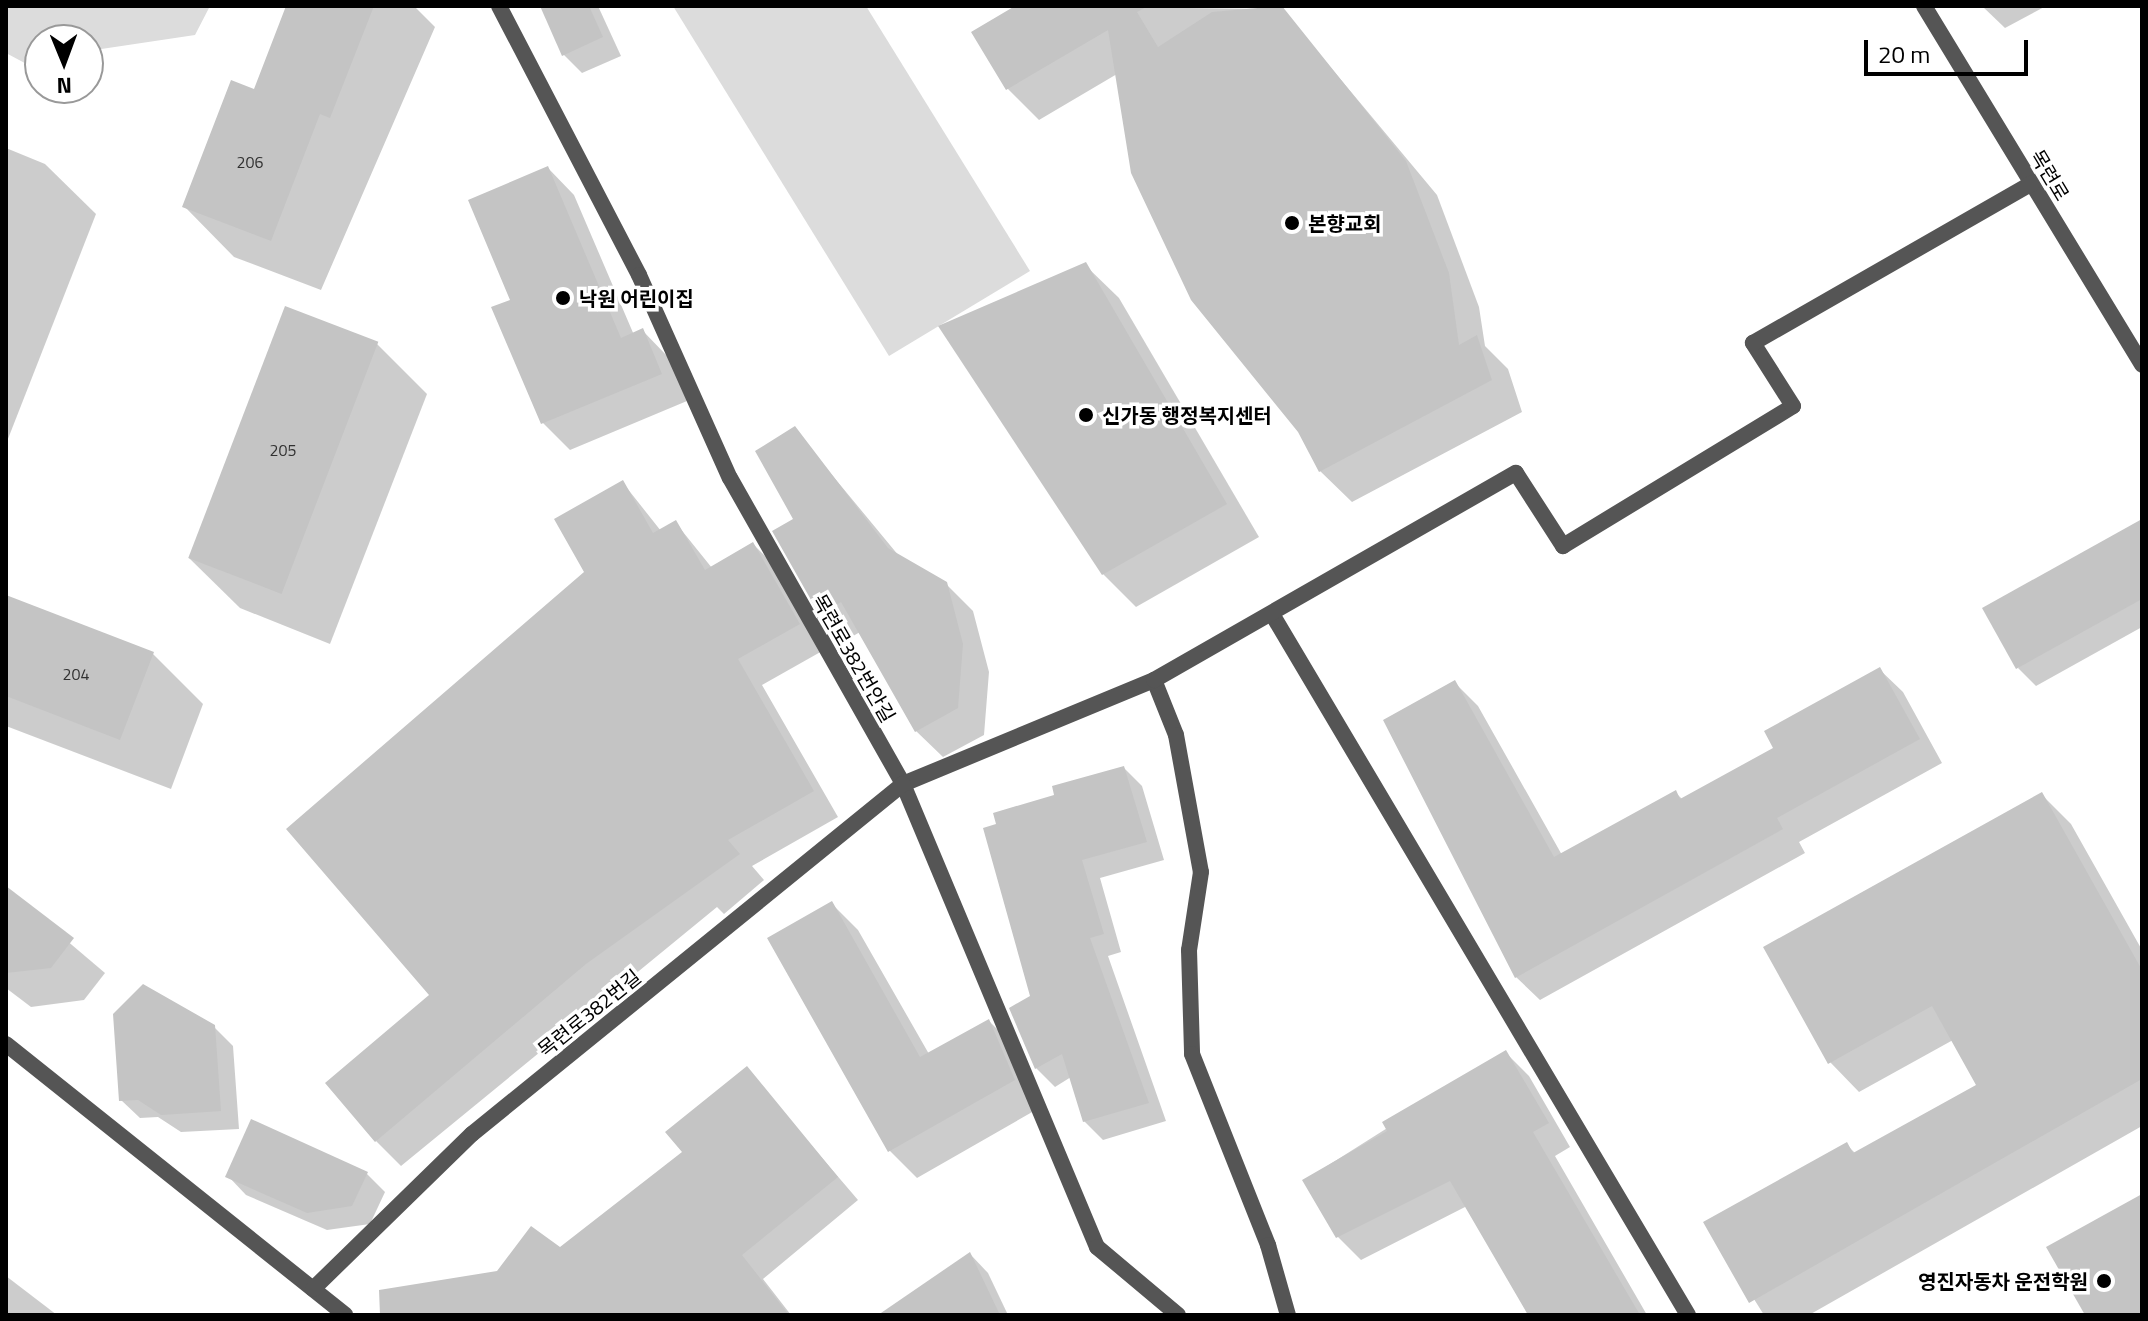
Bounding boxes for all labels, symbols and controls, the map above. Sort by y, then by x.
north arrow [24,24,104,104]
scale bar [1868,24,2032,74]
text: 20 m [1878,36,1930,72]
text: N [56,69,72,103]
street label: 목련로 [2025,145,2075,205]
house number: 206 [237,152,263,172]
place label: 본향교회 [1308,211,1382,235]
marker: 본향교회 [1283,214,1301,232]
place label: 낙원 어린이집 [579,286,694,310]
marker: 낙원 어린이집 [554,289,572,307]
place label: 신가동 행정복지센터 [1102,403,1272,427]
marker: 신가동 행정복지센터 [1077,406,1095,424]
house number: 205 [270,440,296,460]
street label: 목련로382번안길 [808,590,900,726]
house number: 204 [63,664,89,684]
street label: 목련로382번길 [533,964,645,1062]
place label: 영진자동차 운전학원 [1918,1269,2088,1293]
marker: 영진자동차 운전학원 [2095,1272,2113,1290]

